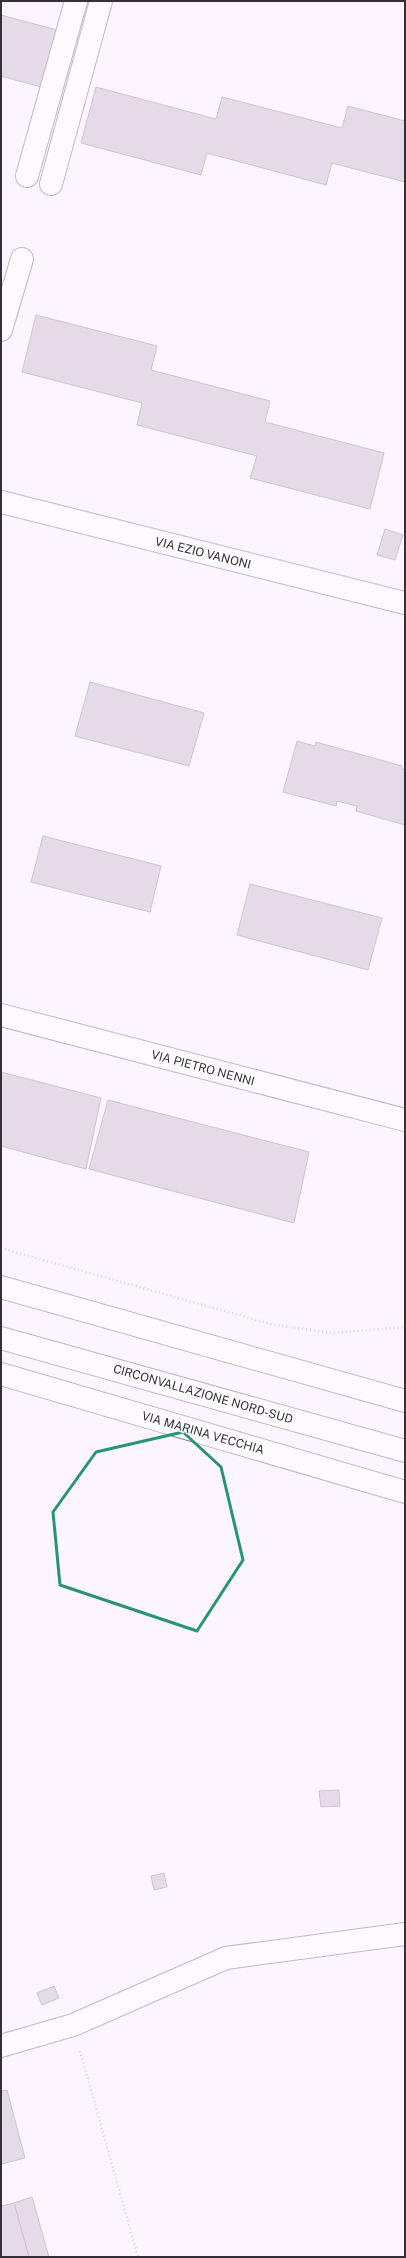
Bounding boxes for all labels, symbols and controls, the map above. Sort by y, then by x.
street label: VIA EZIO VANONI [154,534,252,572]
street label: VIA PIETRO NENNI [150,1047,256,1089]
street label: CIRCONVALLAZIONE NORD-SUD [112,1362,294,1426]
street label: VIA MARINA VECCHIA [140,1409,266,1457]

